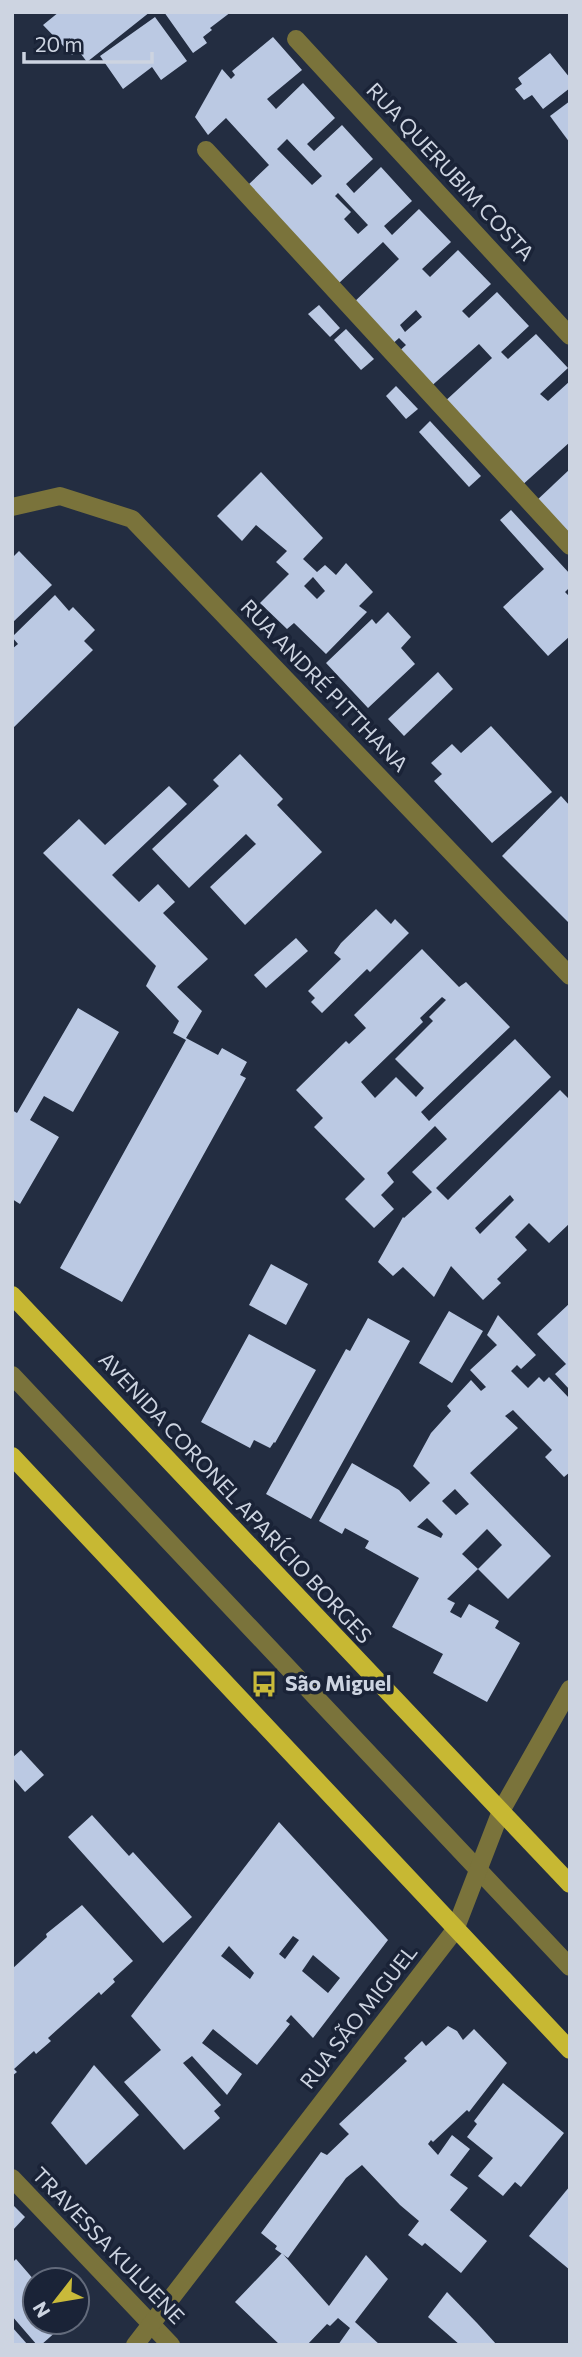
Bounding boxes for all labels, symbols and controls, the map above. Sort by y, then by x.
scale bar [24,21,152,65]
text: 20 m [35,31,83,56]
street label: RUA QUERUBIM COSTA [362,77,540,265]
street label: RUA ANDRÉ PITTHANA [236,594,414,776]
street label: AVENIDA CORONEL APARÍCIO BORGES [94,1346,378,1648]
bus stop icon: São Miguel [249,1669,279,1699]
place label: São Miguel [285,1670,392,1695]
street label: RUA SÃO MIGUEL [294,1939,422,2093]
street label: TRAVESSA KULUENE [27,2162,189,2330]
north arrow [21,2266,91,2336]

